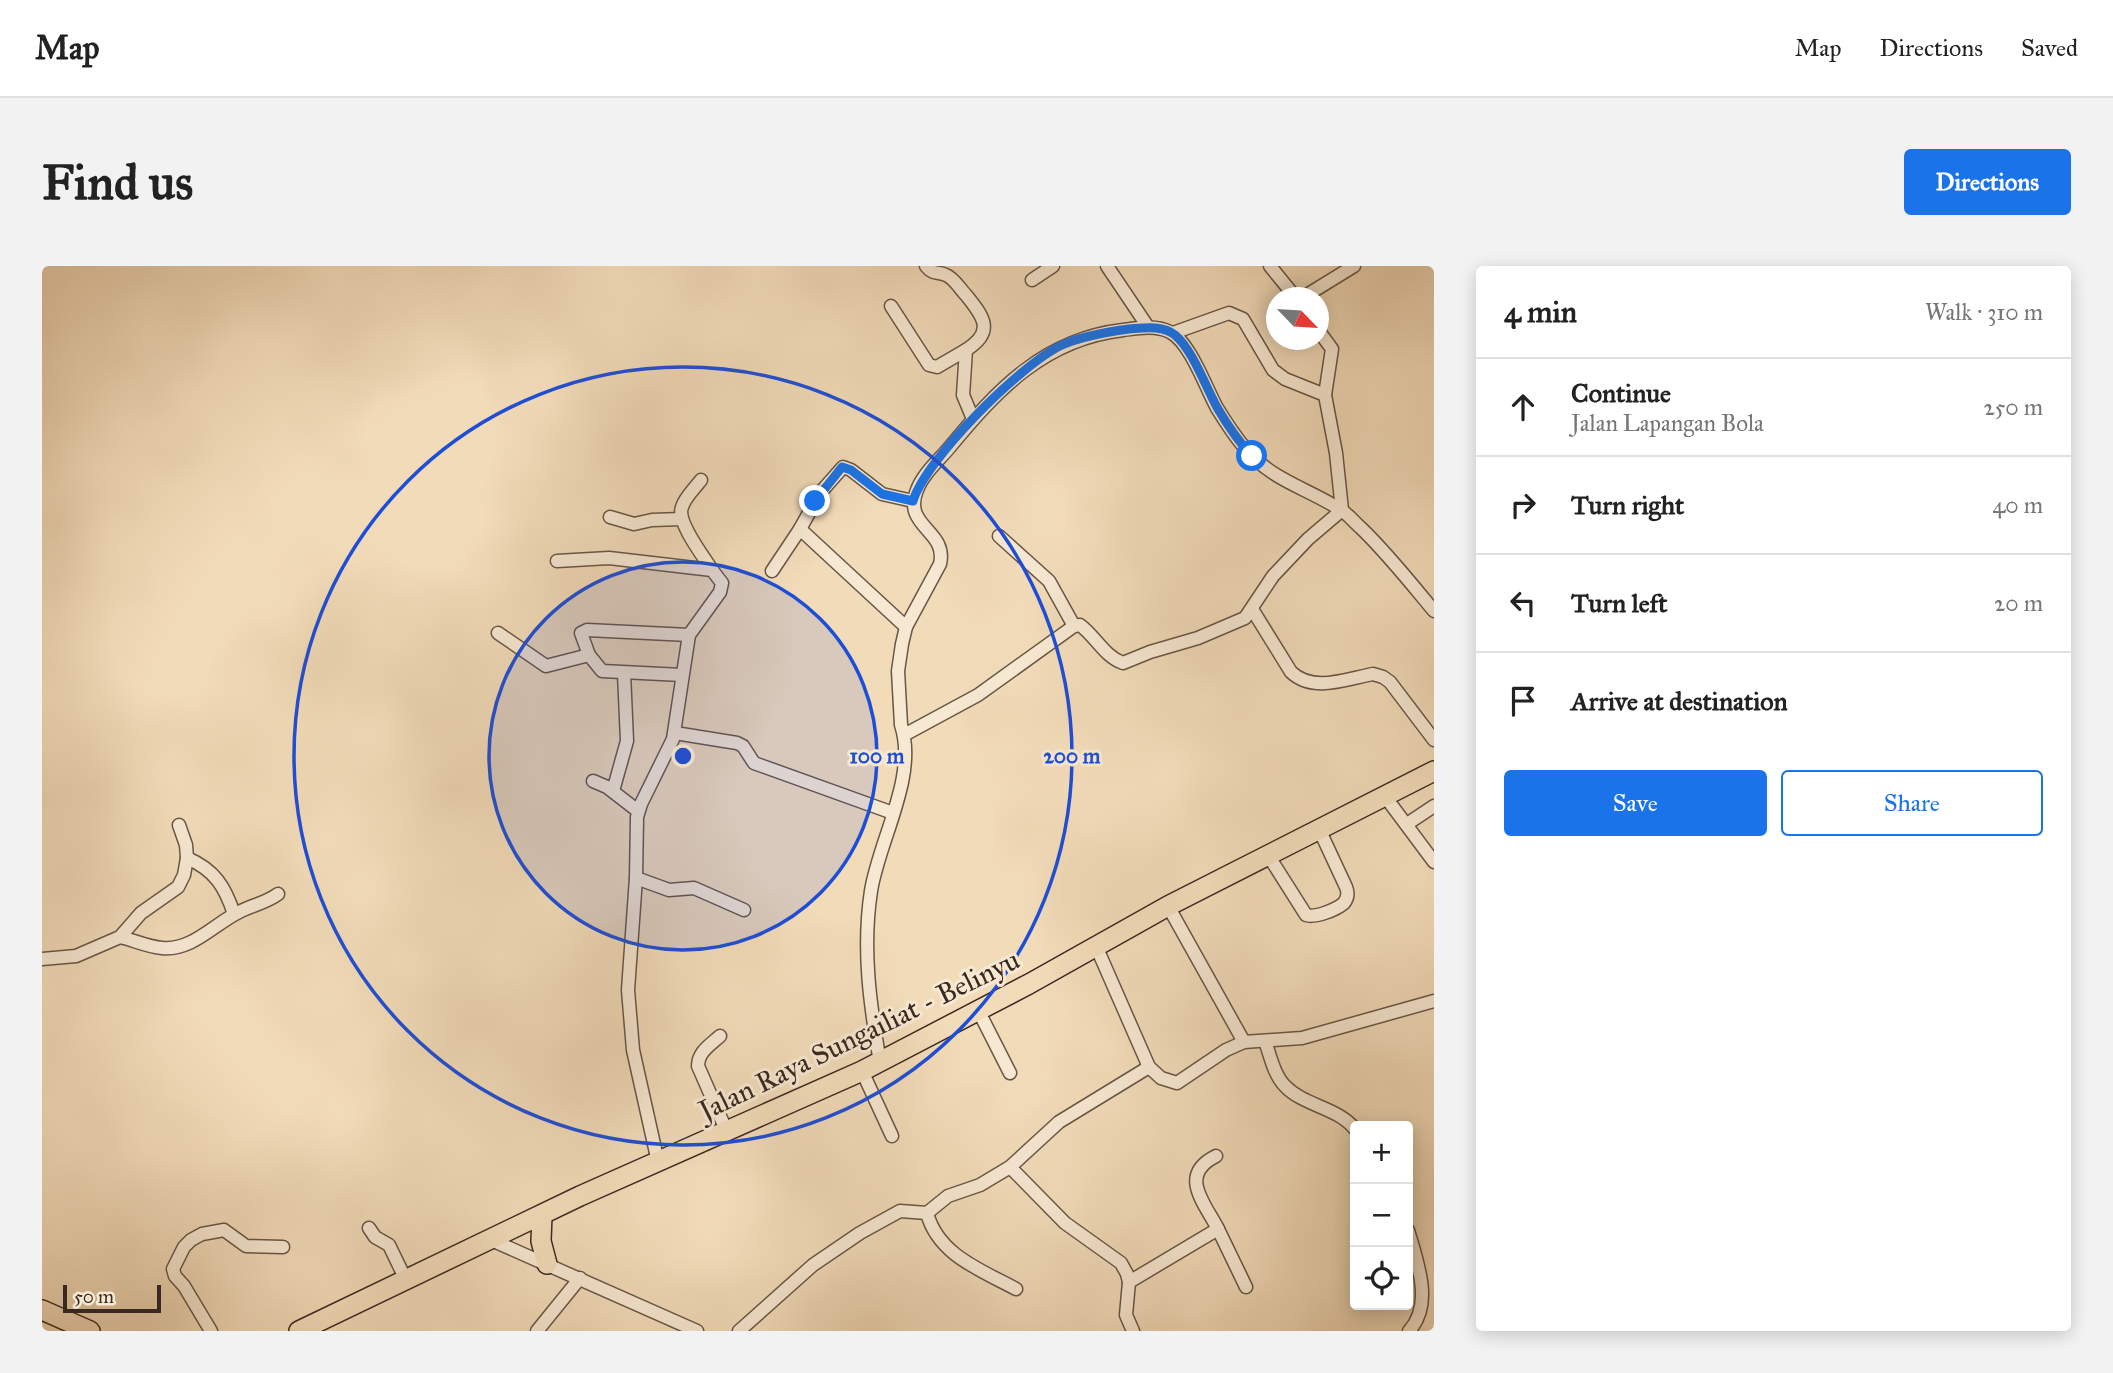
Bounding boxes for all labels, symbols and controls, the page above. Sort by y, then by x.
text: Map [35,28,99,68]
text: Map [1795,33,1842,63]
text: Directions [1880,33,1983,63]
text: Saved [2021,33,2078,63]
button: Directions [1904,149,2071,215]
text: Find us [42,153,193,212]
north arrow [1266,287,1329,350]
text: 4 min [1504,294,1577,330]
text: Walk · 310 m [1925,298,2043,326]
text: Continue [1571,377,1671,409]
icon: ahead [1504,388,1542,426]
text: 250 m [1983,393,2043,421]
text: Jalan Lapangan Bola [1571,409,1764,437]
route start [1236,440,1267,471]
route end [799,485,830,516]
icon: right [1504,486,1542,524]
text: Turn right [1571,489,1684,521]
text: 40 m [1993,491,2043,519]
icon: left [1504,584,1542,622]
text: Turn left [1571,587,1667,619]
text: 20 m [1994,589,2043,617]
icon: arrive [1504,682,1542,720]
text: Arrive at destination [1571,685,1788,717]
text: 100 m [850,743,905,769]
text: 200 m [1044,743,1101,769]
centre of rings [671,744,695,768]
button: Save [1504,770,1767,836]
button: Share [1781,770,2043,836]
street label: Jalan Raya Sungailiat - Belinyu [690,942,1025,1129]
map controls [1350,1121,1413,1310]
button: + [1350,1121,1413,1184]
button: − [1350,1184,1413,1247]
button: locate [1350,1247,1413,1310]
scale bar [63,1282,161,1314]
text: 50 m [74,1285,114,1308]

